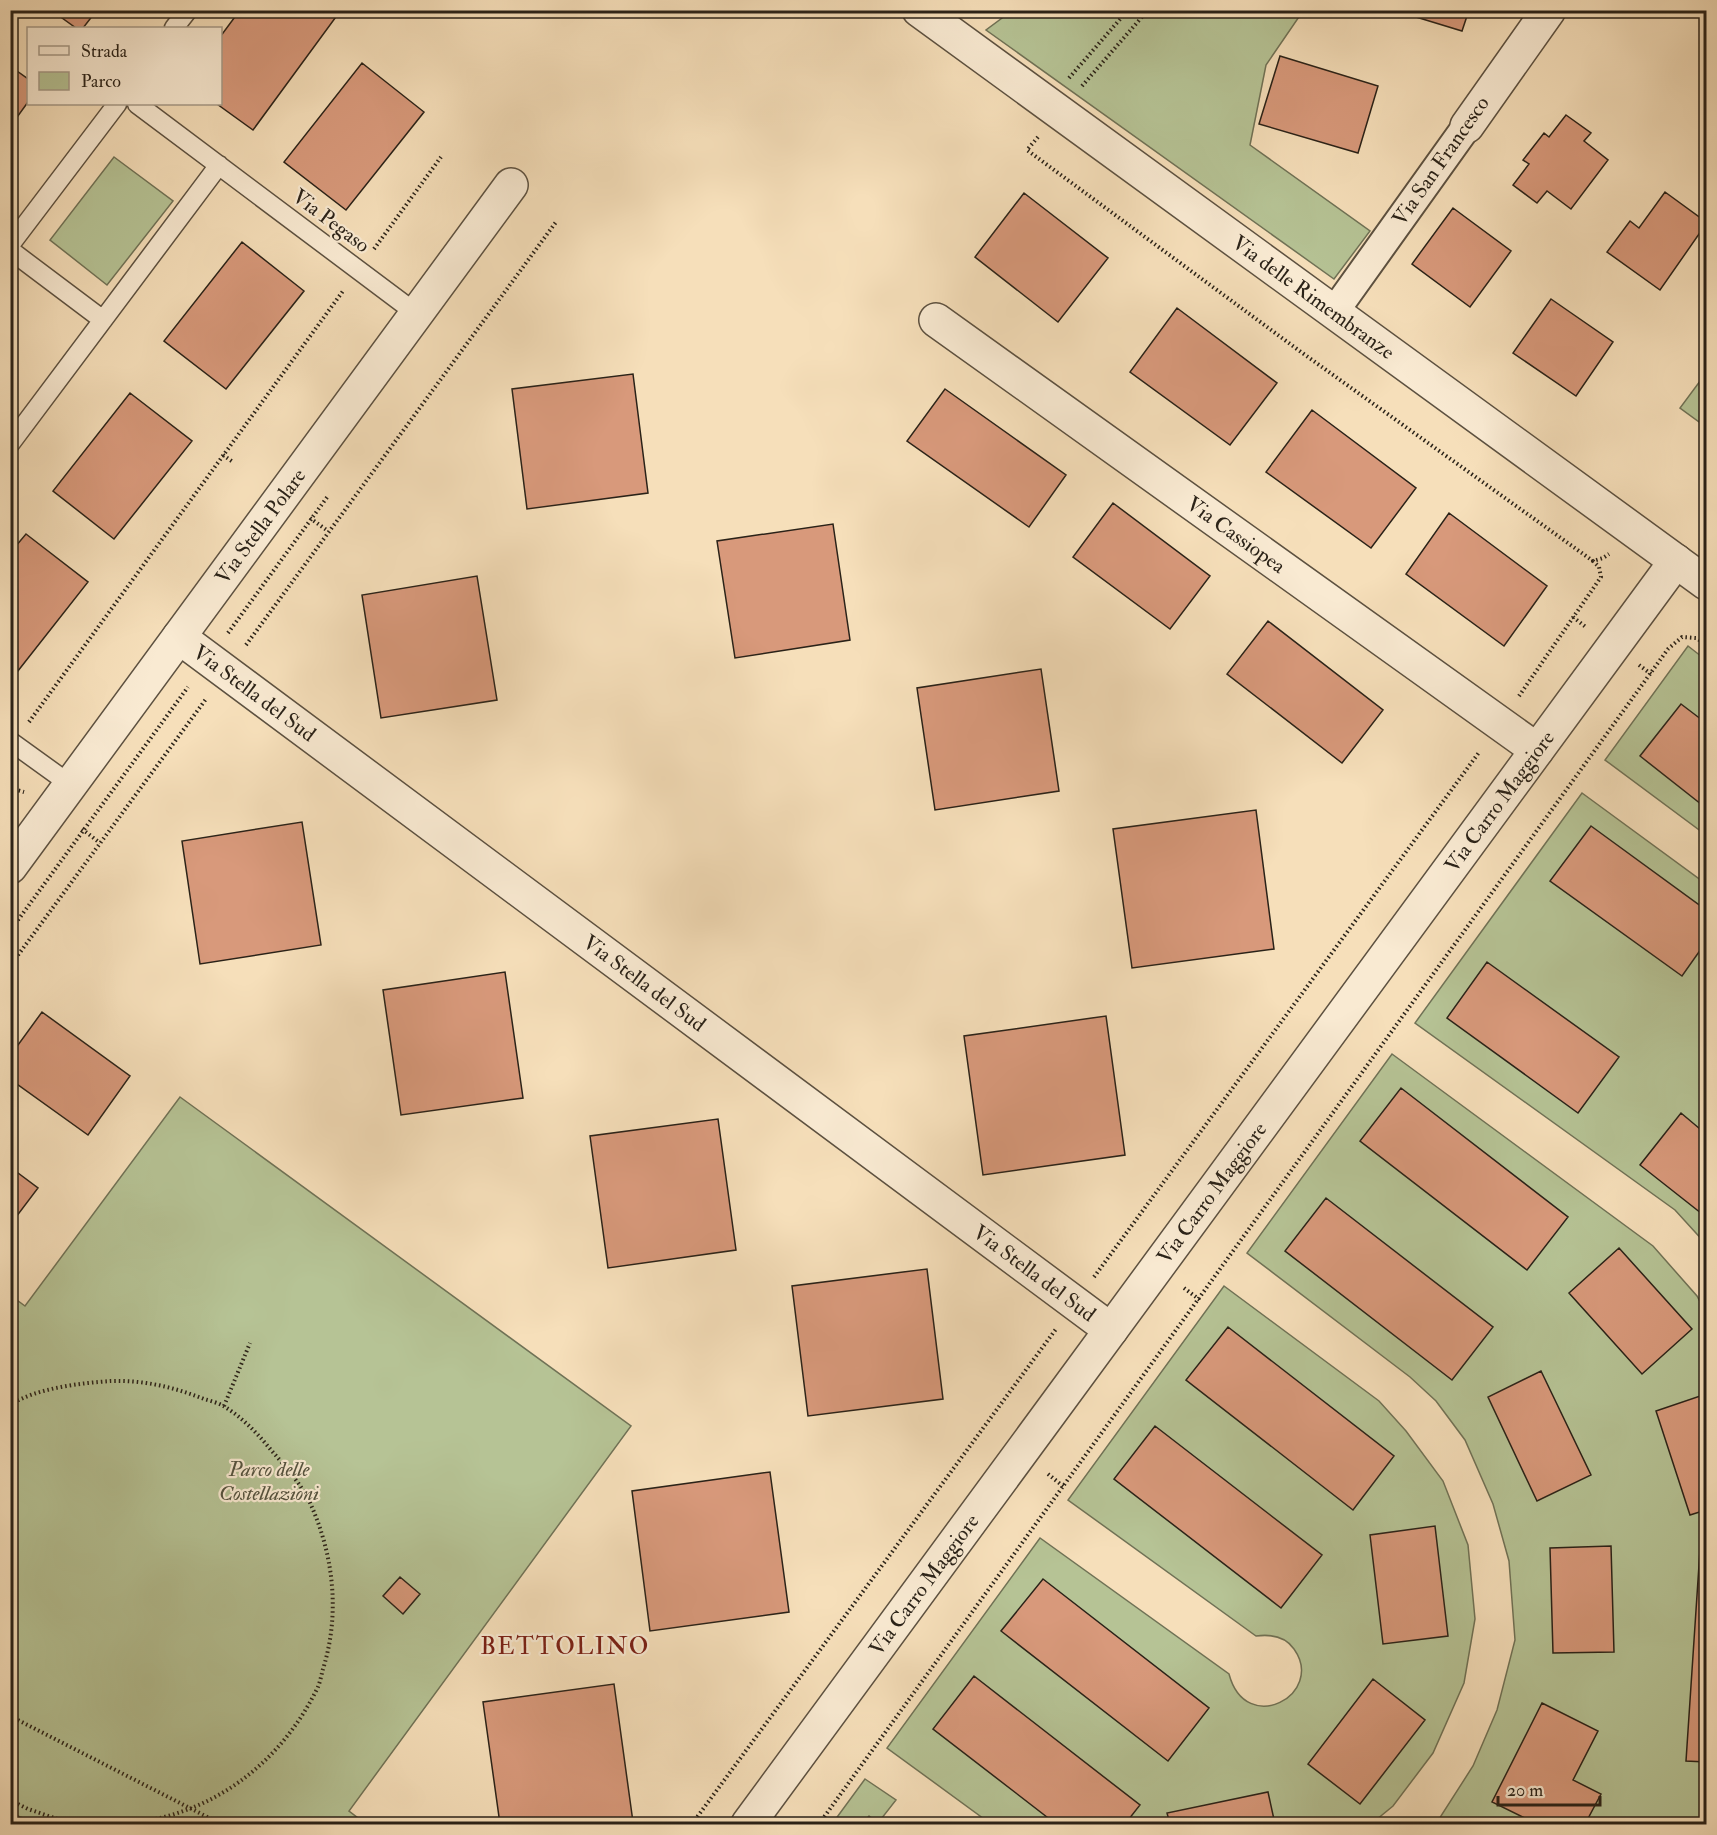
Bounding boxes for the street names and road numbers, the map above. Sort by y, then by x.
street label: Via San Francesco [1386,91,1496,231]
street label: Via Pegaso [287,183,375,259]
street label: Via delle Rimembranze [1227,229,1400,366]
street label: Via Stella Polare [209,463,312,589]
street label: Via Cassiopea [1181,490,1291,579]
street label: Via Stella del Sud [188,639,322,748]
street label: Via Carro Maggiore [1438,725,1560,878]
street label: Via Stella del Sud [578,929,712,1038]
street label: Via Carro Maggiore [1151,1117,1273,1269]
street label: Via Stella del Sud [968,1219,1102,1328]
street label: Via Carro Maggiore [863,1508,985,1661]

